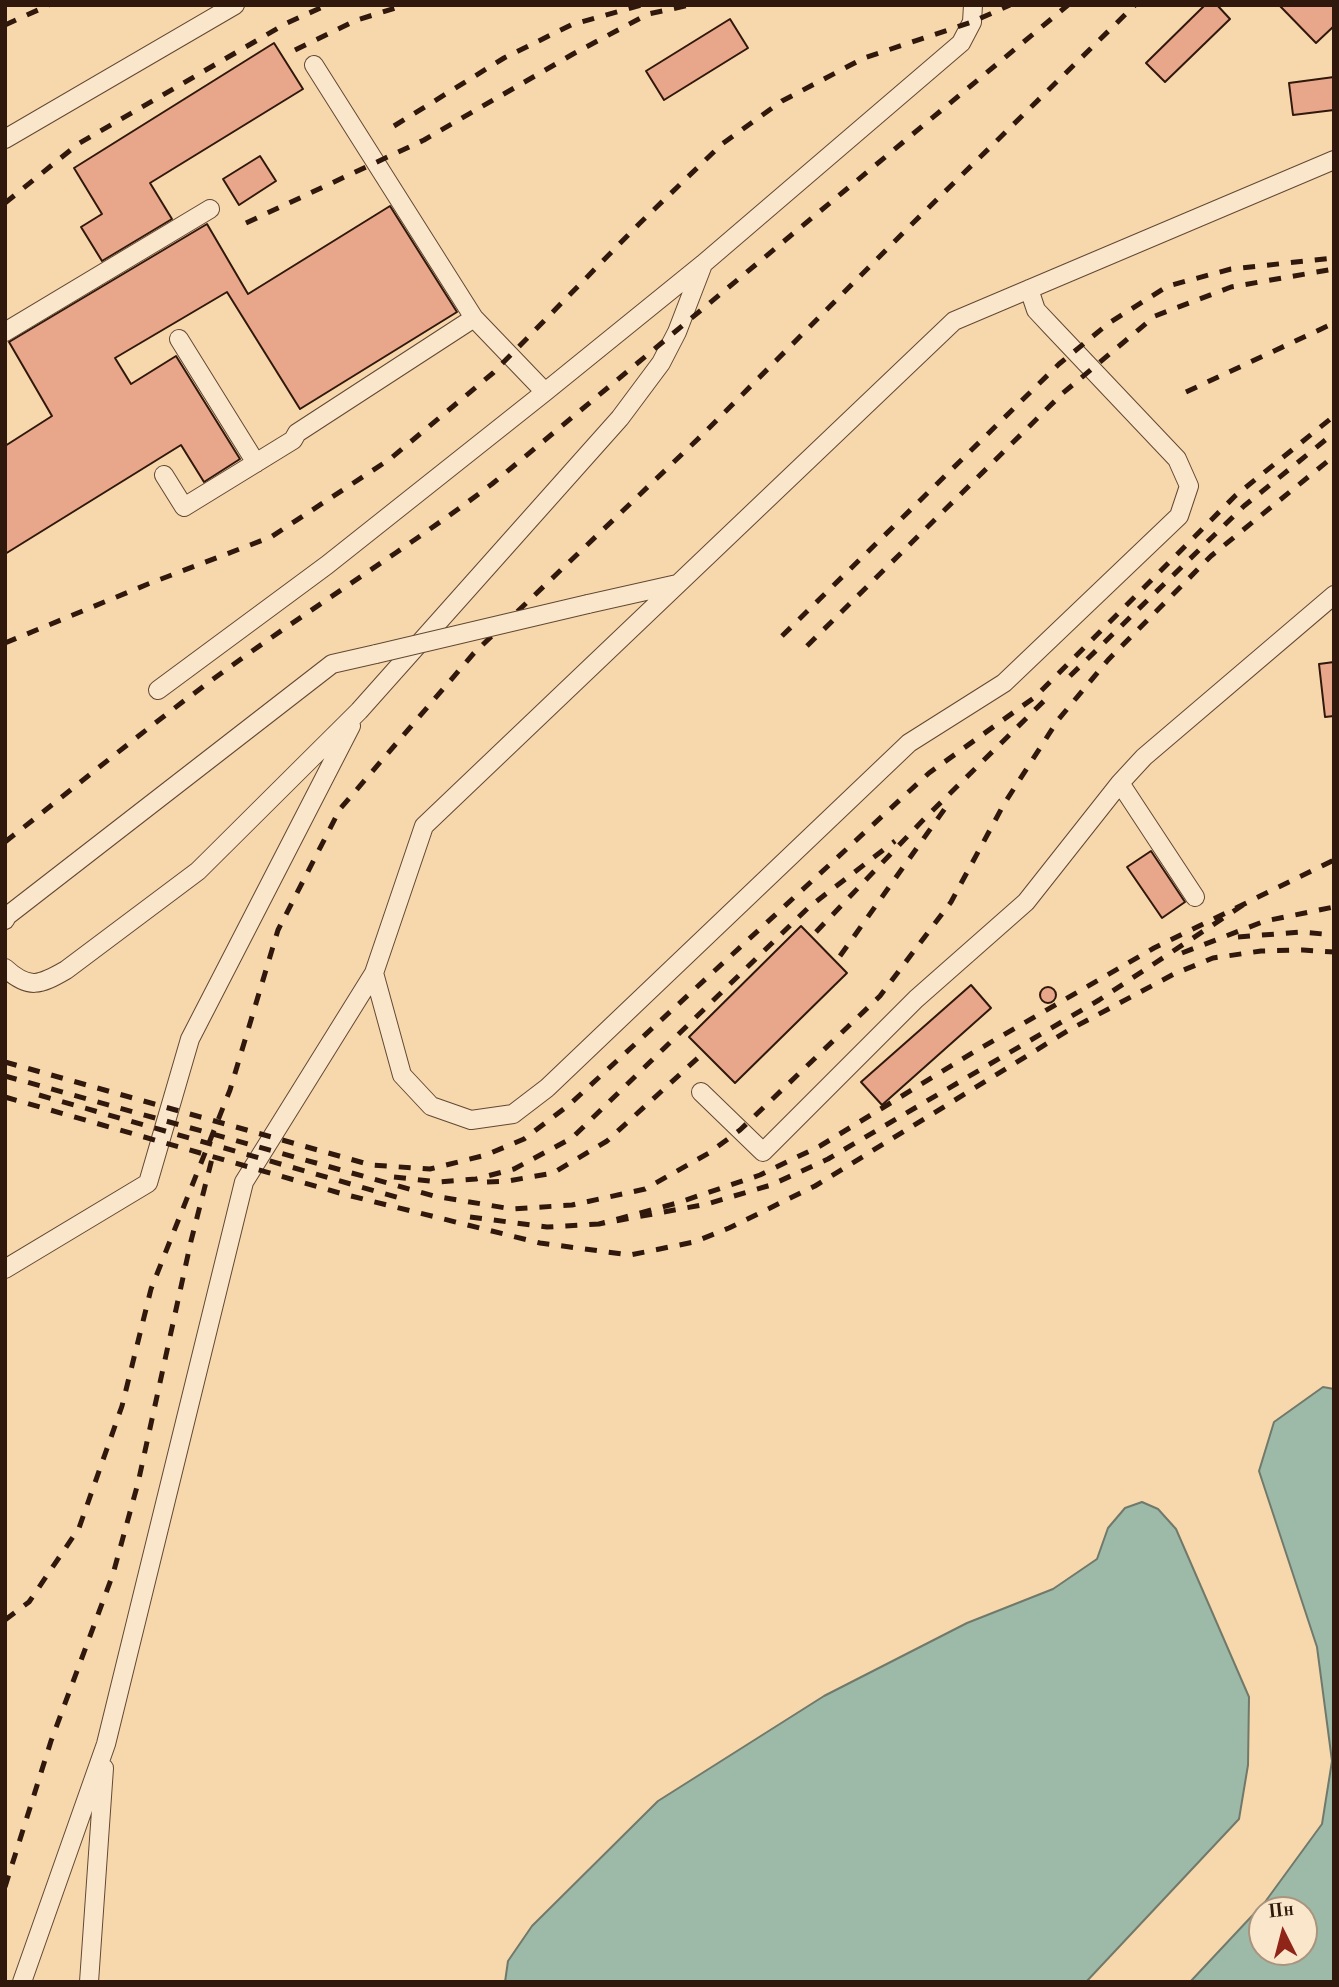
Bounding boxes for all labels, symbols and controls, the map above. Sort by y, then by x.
north arrow [1248,1896,1318,1966]
text: Пн [1267,1901,1295,1922]

